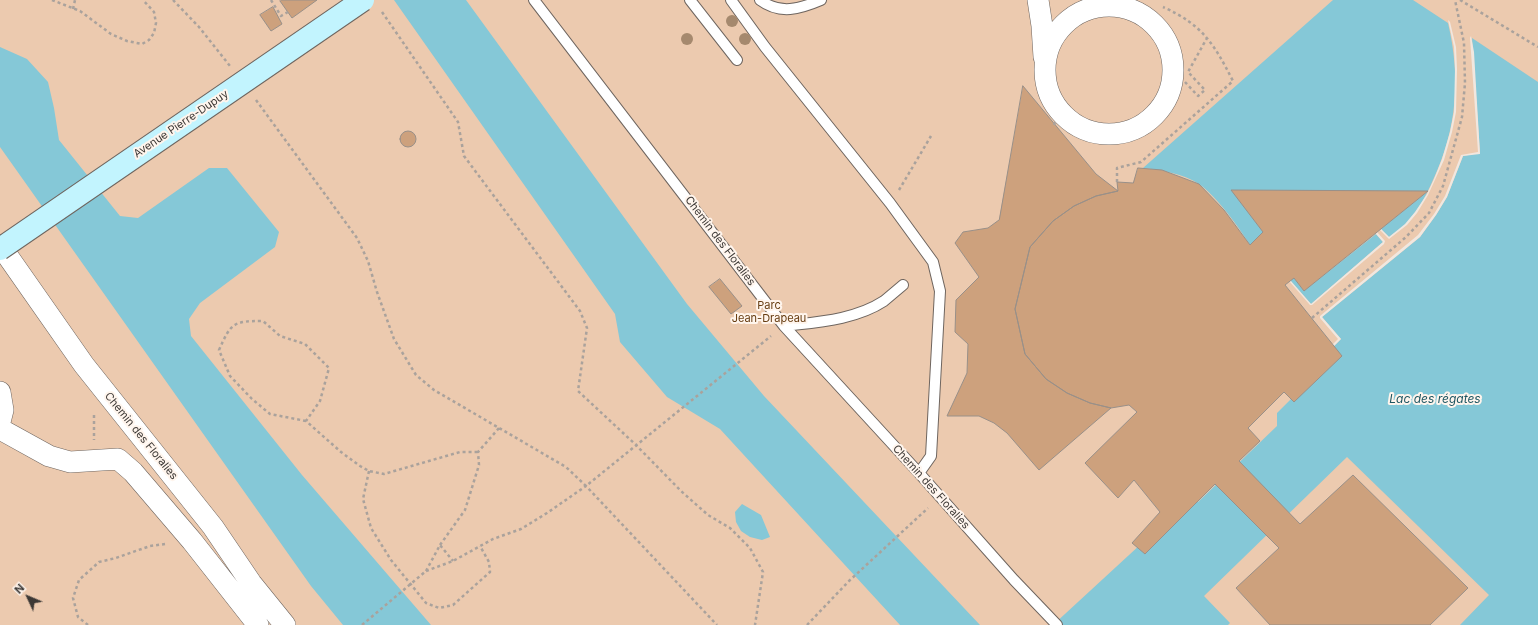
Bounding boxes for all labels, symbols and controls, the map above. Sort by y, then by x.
street label: Avenue Pierre-Dupuy [131,87,231,161]
street label: Chemin des Floralies [682,194,758,288]
park label: Parc Jean-Drapeau [732,299,806,325]
street label: Chemin des Floralies [102,390,180,482]
water label: Lac des régates [1389,392,1481,406]
street label: Chemin des Floralies [890,442,972,532]
north arrow [8,577,48,617]
text: N [11,581,27,597]

